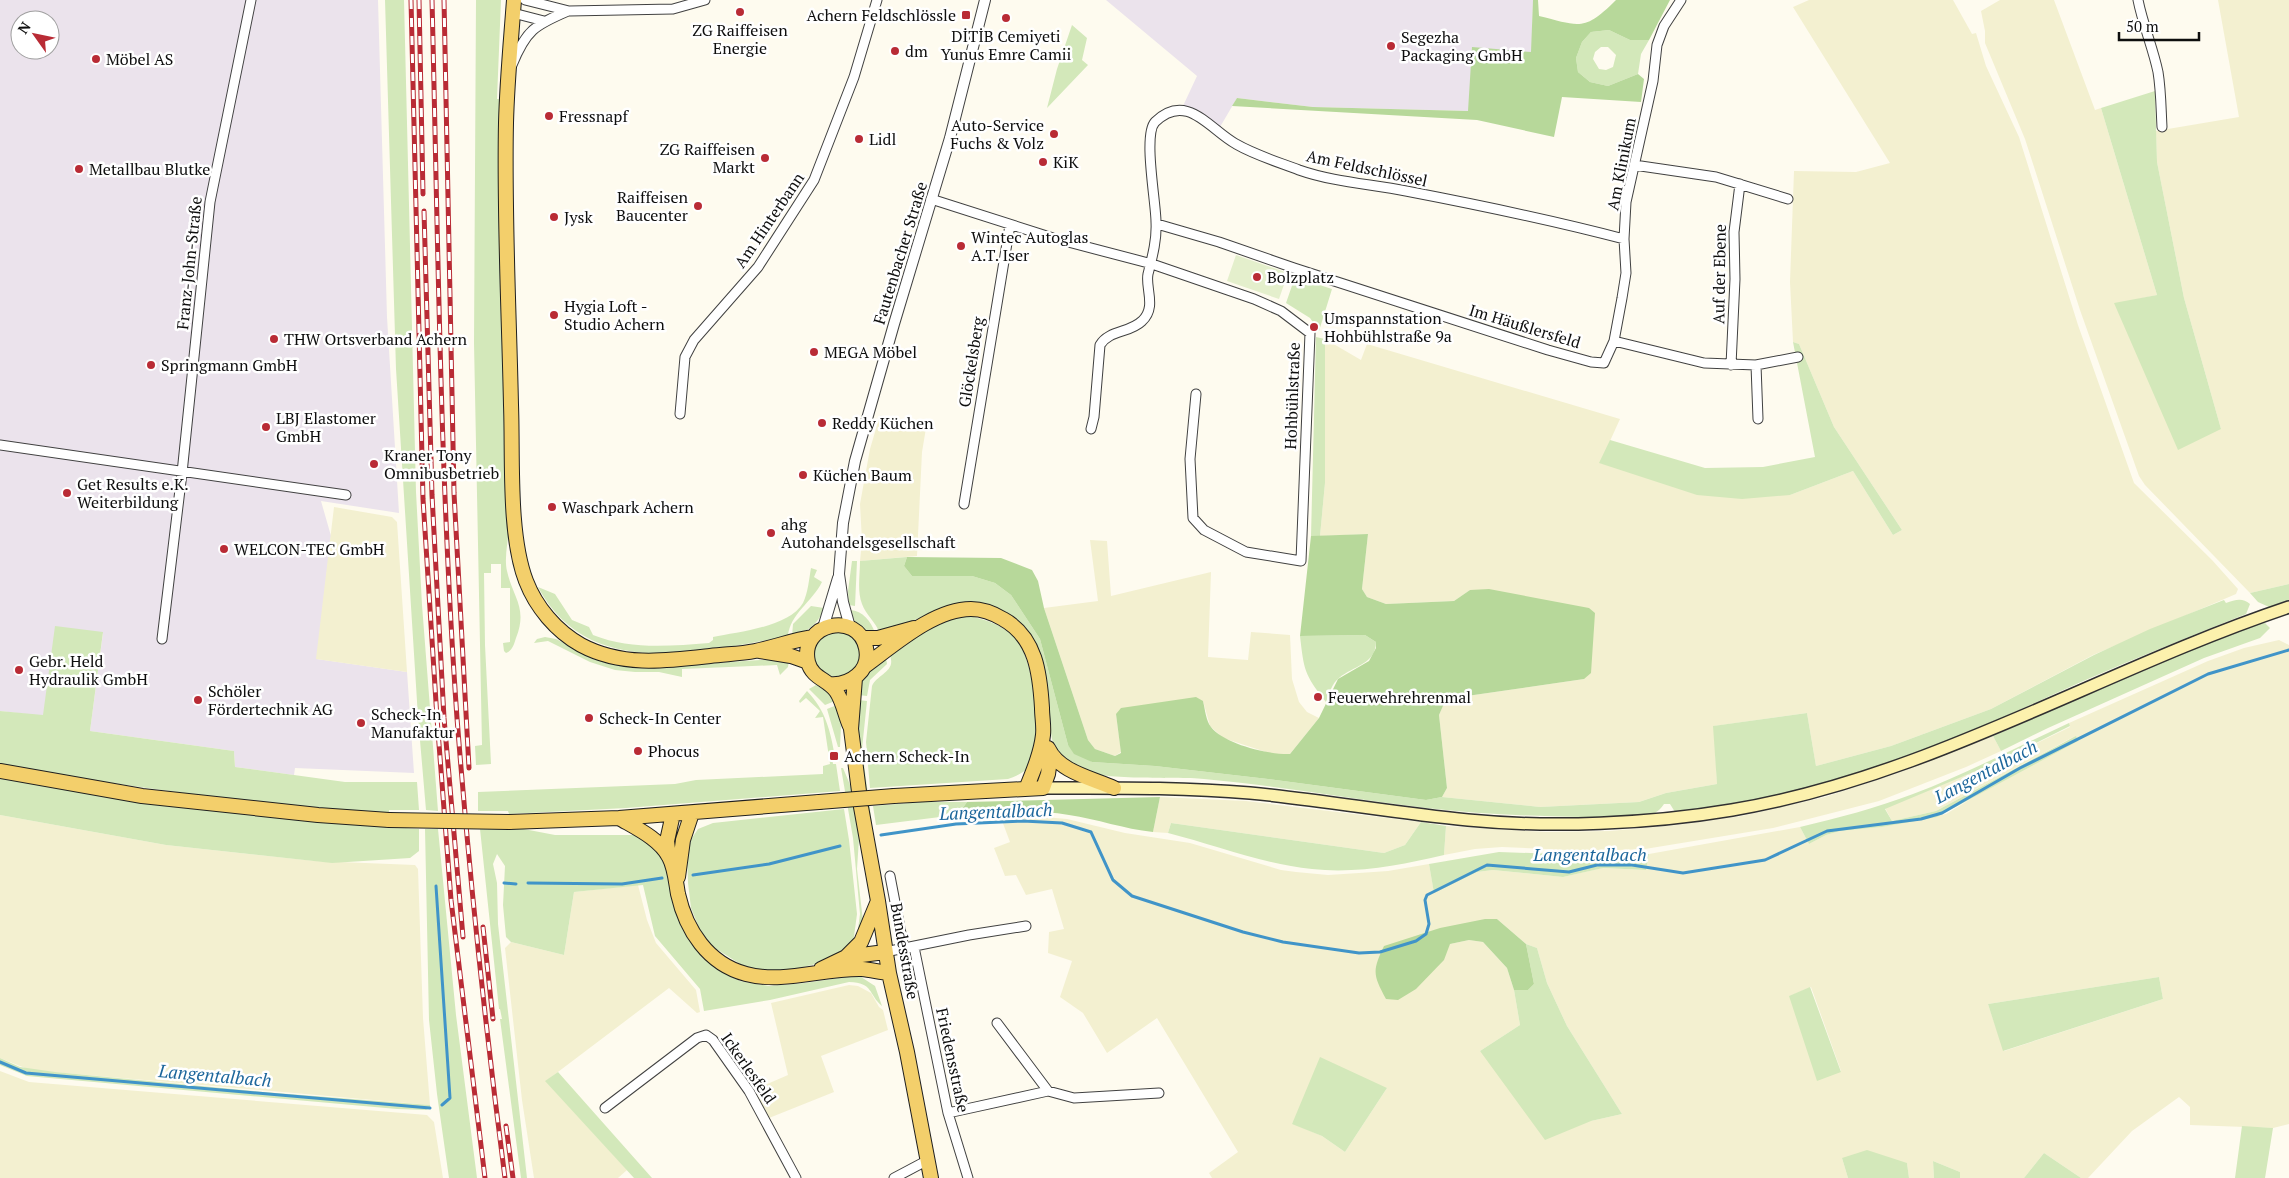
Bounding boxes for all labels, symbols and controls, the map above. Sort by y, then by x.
place label: Achern Feldschlössle [807,4,956,26]
marker: ZG Raiffeisen Energie [734,6,746,18]
marker: Achern Feldschlössle [960,9,972,21]
north arrow [10,10,60,60]
scale bar [2119,10,2199,42]
marker: DİTİB Cemiyeti Yunus Emre Camii [1000,12,1012,24]
text: 50 m [2126,16,2159,36]
text: N [13,18,35,37]
place label: ZG Raiffeisen Energie [692,19,788,59]
place label: DİTİB Cemiyeti Yunus Emre Camii [941,25,1072,65]
place label: Segezha Packaging GmbH [1401,26,1523,66]
place label: dm [905,40,928,62]
marker: Segezha Packaging GmbH [1385,40,1397,52]
marker: dm [889,45,901,57]
place label: Möbel AS [106,48,173,70]
marker: Möbel AS [90,53,102,65]
place label: Fressnapf [559,105,629,127]
marker: Fressnapf [543,110,555,122]
place label: Auto-Service Fuchs & Volz [950,114,1044,154]
street label: Am Klinikum [1601,116,1641,212]
place label: Lidl [869,128,896,150]
marker: Auto-Service Fuchs & Volz [1048,128,1060,140]
marker: Lidl [853,133,865,145]
place label: ZG Raiffeisen Markt [660,138,755,178]
street label: Am Feldschlössel [1304,144,1430,192]
place label: KiK [1053,151,1079,173]
marker: ZG Raiffeisen Markt [759,152,771,164]
marker: KiK [1037,156,1049,168]
place label: Metallbau Blutke [89,158,210,180]
marker: Metallbau Blutke [73,163,85,175]
street label: Am Hinterbann [729,168,809,272]
street label: Fautenbacher Straße [868,179,932,327]
place label: Raiffeisen Baucenter [616,186,689,226]
street label: Franz-John-Straße [171,195,207,331]
marker: Raiffeisen Baucenter [692,200,704,212]
place label: Jysk [564,206,593,228]
marker: Jysk [548,211,560,223]
street label: Auf der Ebene [1707,224,1731,324]
place label: Wintec Autoglas A.T. Iser [971,226,1088,266]
marker: Wintec Autoglas A.T. Iser [955,240,967,252]
place label: Bolzplatz [1267,266,1334,288]
marker: Bolzplatz [1251,271,1263,283]
place label: Hygia Loft - Studio Achern [564,295,665,335]
street label: Im Häußlersfeld [1467,299,1583,353]
place label: Umspannstation Hohbühlstraße 9a [1324,307,1452,347]
marker: Hygia Loft - Studio Achern [548,309,560,321]
street label: Glöckelsberg [953,315,989,409]
marker: Umspannstation Hohbühlstraße 9a [1308,321,1320,333]
place label: THW Ortsverband Achern [284,328,467,350]
marker: THW Ortsverband Achern [268,333,280,345]
place label: MEGA Möbel [824,341,917,363]
street label: Hohbühlstraße [1279,342,1305,450]
marker: MEGA Möbel [808,346,820,358]
place label: Springmann GmbH [161,354,298,376]
marker: Springmann GmbH [145,359,157,371]
place label: LBJ Elastomer GmbH [276,407,377,447]
place label: Reddy Küchen [832,412,934,434]
marker: Reddy Küchen [816,417,828,429]
marker: LBJ Elastomer GmbH [260,421,272,433]
place label: Kraner Tony Omnibusbetrieb [384,444,500,484]
marker: Kraner Tony Omnibusbetrieb [368,458,380,470]
place label: Küchen Baum [813,464,912,486]
marker: Küchen Baum [797,469,809,481]
place label: Get Results e.K. Weiterbildung [77,473,189,513]
marker: Get Results e.K. Weiterbildung [61,487,73,499]
place label: Waschpark Achern [562,496,694,518]
marker: Waschpark Achern [546,501,558,513]
place label: ahg Autohandelsgesellschaft [781,513,956,553]
marker: ahg Autohandelsgesellschaft [765,527,777,539]
place label: WELCON-TEC GmbH [234,538,385,560]
marker: WELCON-TEC GmbH [218,543,230,555]
place label: Gebr. Held Hydraulik GmbH [29,650,148,690]
marker: Gebr. Held Hydraulik GmbH [13,664,25,676]
place label: Schöler Fördertechnik AG [208,680,333,720]
place label: Feuerwehrehrenmal [1328,686,1471,708]
marker: Feuerwehrehrenmal [1312,691,1324,703]
marker: Schöler Fördertechnik AG [192,694,204,706]
place label: Scheck-In Manufaktur [371,703,456,743]
place label: Scheck-In Center [599,707,722,729]
marker: Scheck-In Center [583,712,595,724]
marker: Scheck-In Manufaktur [355,717,367,729]
water label: Langentalbach [1929,734,2041,809]
place label: Phocus [648,740,699,762]
marker: Phocus [632,745,644,757]
place label: Achern Scheck-In [844,745,970,767]
marker: Achern Scheck-In [828,750,840,762]
water label: Langentalbach [938,797,1053,825]
water label: Langentalbach [1532,842,1647,866]
street label: Bundesstraße [886,901,924,1001]
street label: Friedensstraße [931,1006,975,1114]
street label: Ickerlesfeld [716,1028,782,1108]
water label: Langentalbach [157,1058,273,1092]

